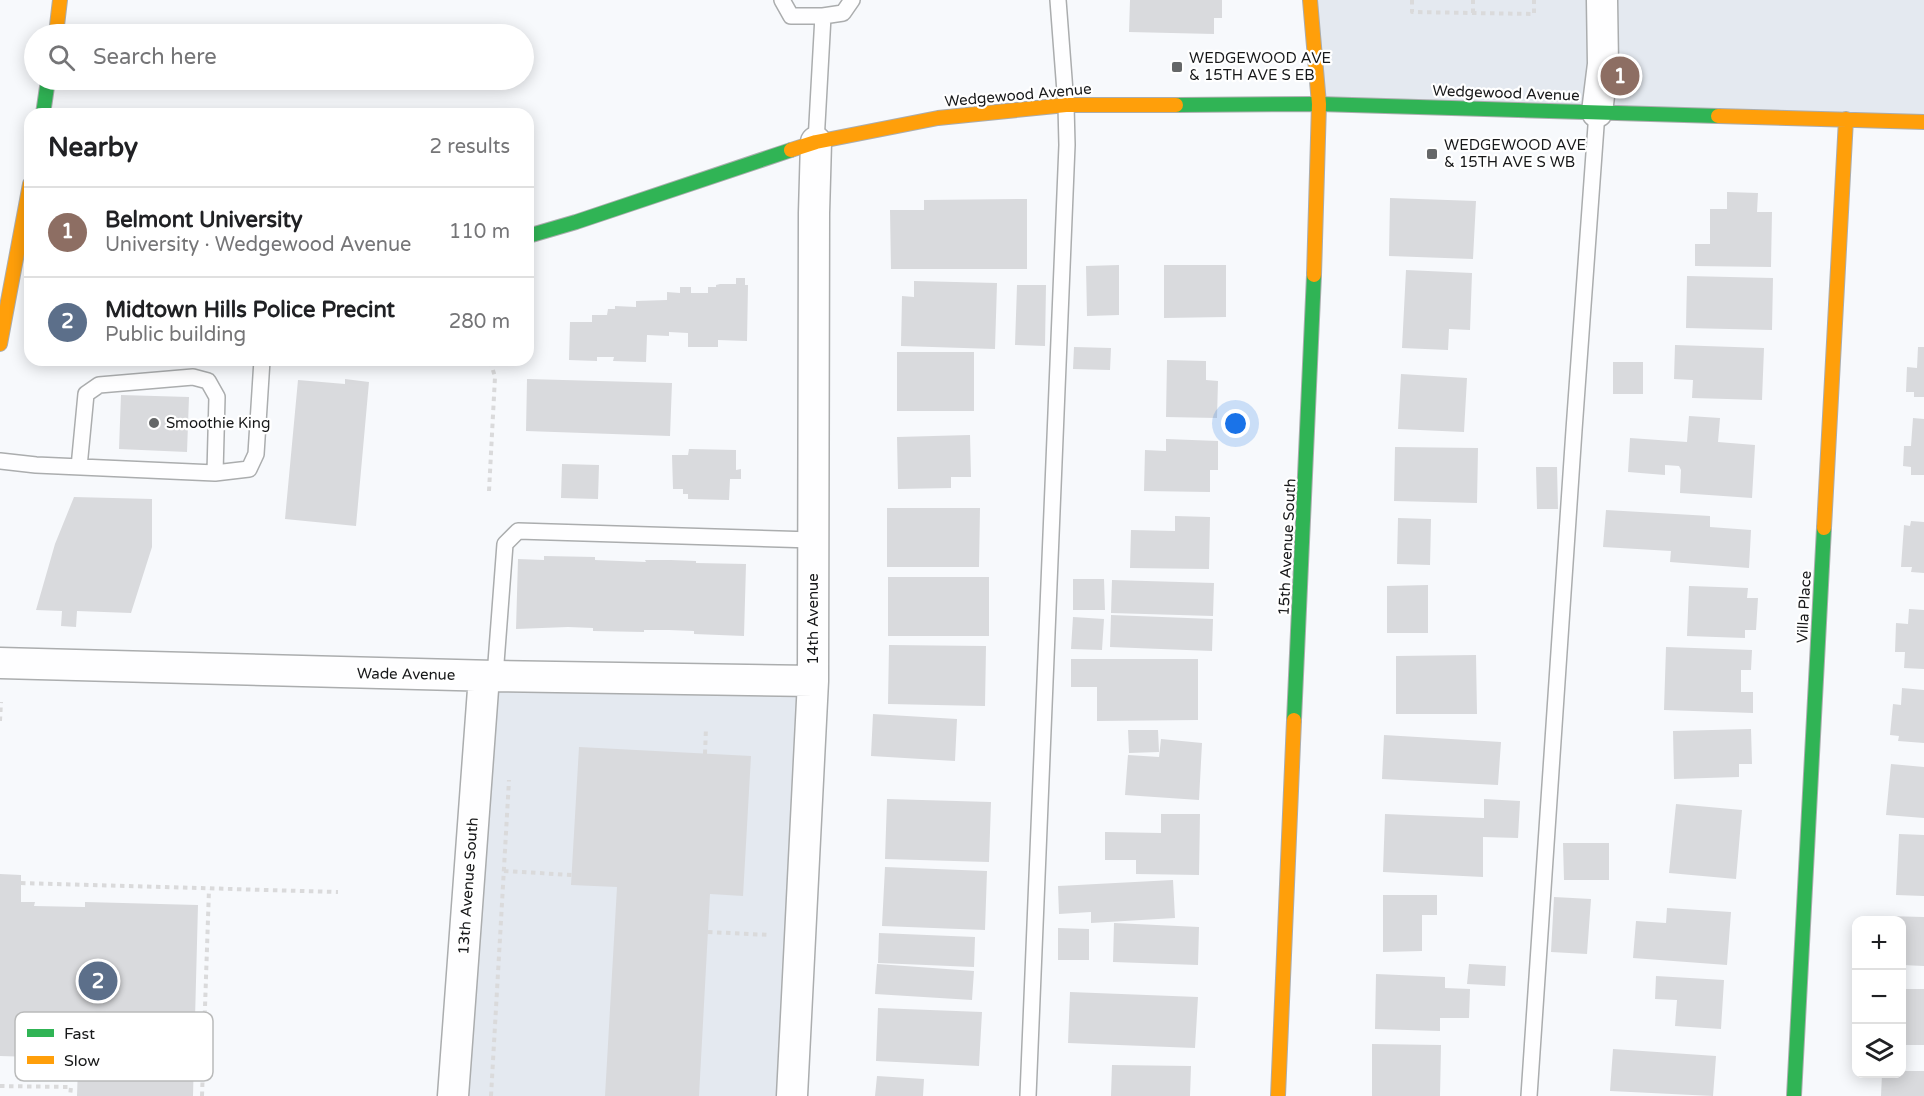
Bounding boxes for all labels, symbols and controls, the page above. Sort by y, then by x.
search box [24,24,534,90]
icon: search [45,41,78,74]
text: Search here [93,44,217,70]
place label: WEDGEWOOD AVE & 15TH AVE S EB [1189,49,1331,84]
pin: 1 [1600,54,1640,98]
marker: WEDGEWOOD AVE & 15TH AVE S EB [1170,60,1184,74]
street label: Wedgewood Avenue [944,80,1092,110]
street label: Wedgewood Avenue [1432,81,1580,105]
text: Nearby [48,132,138,163]
text: 2 results [430,135,510,159]
place label: WEDGEWOOD AVE & 15TH AVE S WB [1444,136,1586,171]
marker: WEDGEWOOD AVE & 15TH AVE S WB [1425,147,1439,161]
text: Belmont University [105,207,303,233]
text: 1 [61,220,74,244]
text: 110 m [449,220,510,244]
text: University · Wedgewood Avenue [105,233,411,257]
text: Midtown Hills Police Precint [105,297,395,323]
text: 2 [61,310,74,334]
text: 280 m [449,310,510,334]
text: Public building [105,323,246,347]
your location [1221,409,1250,438]
place label: Smoothie King [166,414,270,432]
marker: Smoothie King [147,416,161,430]
street label: 15th Avenue South [1274,478,1300,616]
street label: Villa Place [1793,570,1815,644]
street label: 14th Avenue [804,573,822,665]
street label: Wade Avenue [357,664,455,684]
street label: 13th Avenue South [454,817,482,955]
map controls [1852,916,1906,1078]
button: + [1852,916,1906,970]
pin: 2 [78,958,118,1004]
button: − [1852,970,1906,1024]
legend [15,1012,213,1081]
text: Fast [64,1024,95,1044]
button: layers [1852,1024,1906,1078]
text: Slow [64,1051,100,1071]

